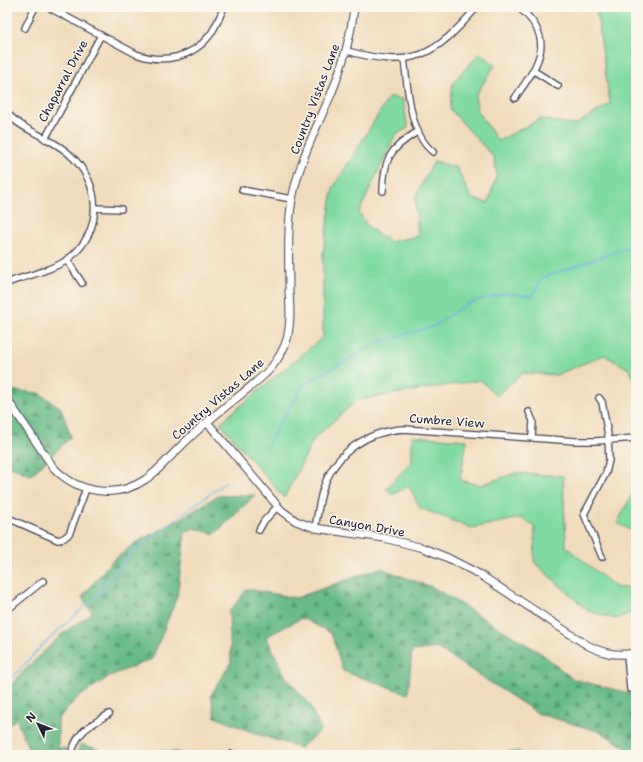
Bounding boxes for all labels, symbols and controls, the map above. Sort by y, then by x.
street label: Chaparral Drive [35,37,91,125]
street label: Country Vistas Lane [287,41,344,157]
street label: Country Vistas Lane [168,354,268,444]
street label: Cumbre View [409,410,486,432]
street label: Canyon Drive [328,511,406,541]
north arrow [18,704,58,744]
text: N [23,709,40,726]

